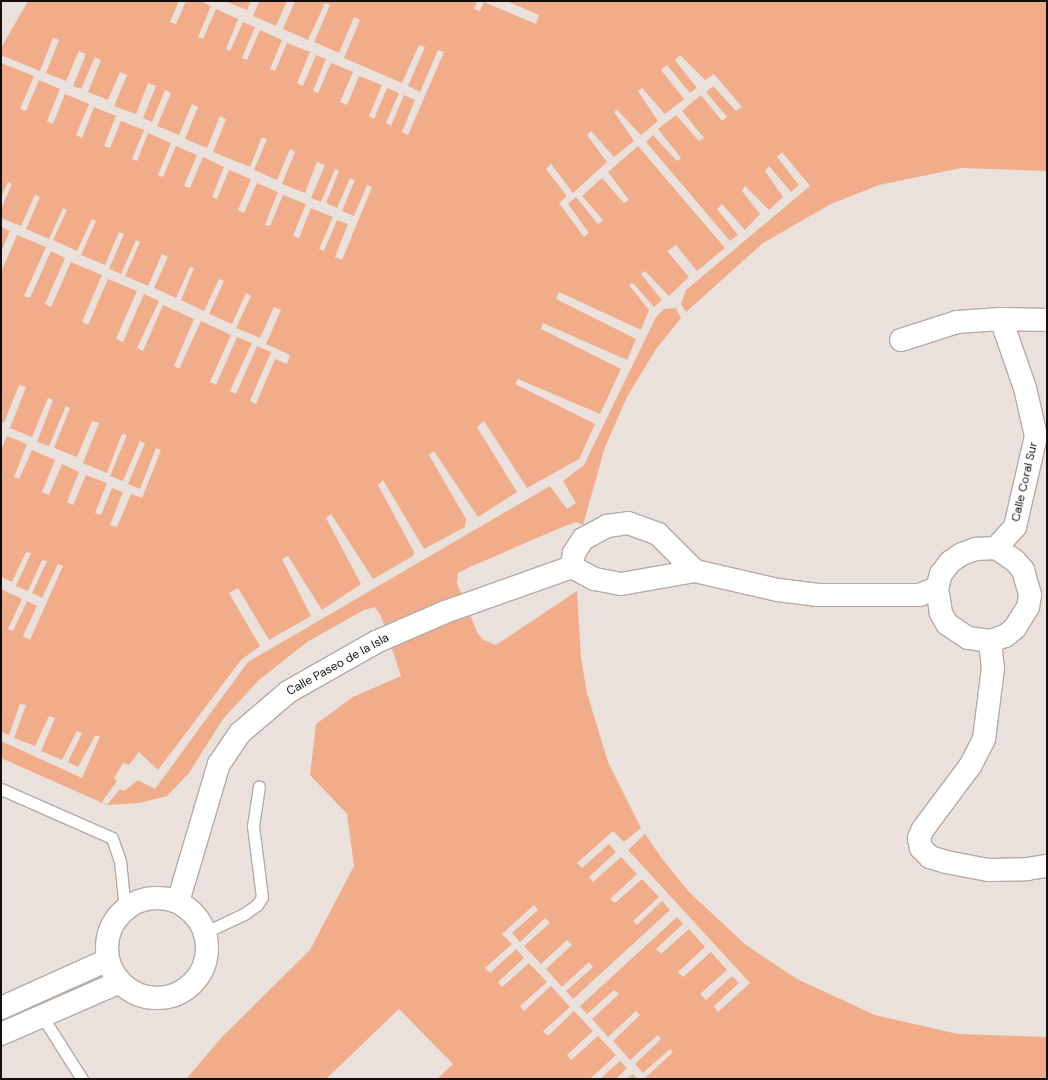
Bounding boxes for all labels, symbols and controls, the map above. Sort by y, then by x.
street label: Calle Coral Sur [1009,441,1041,523]
street label: Calle Paseo de la Isla [284,631,392,699]

